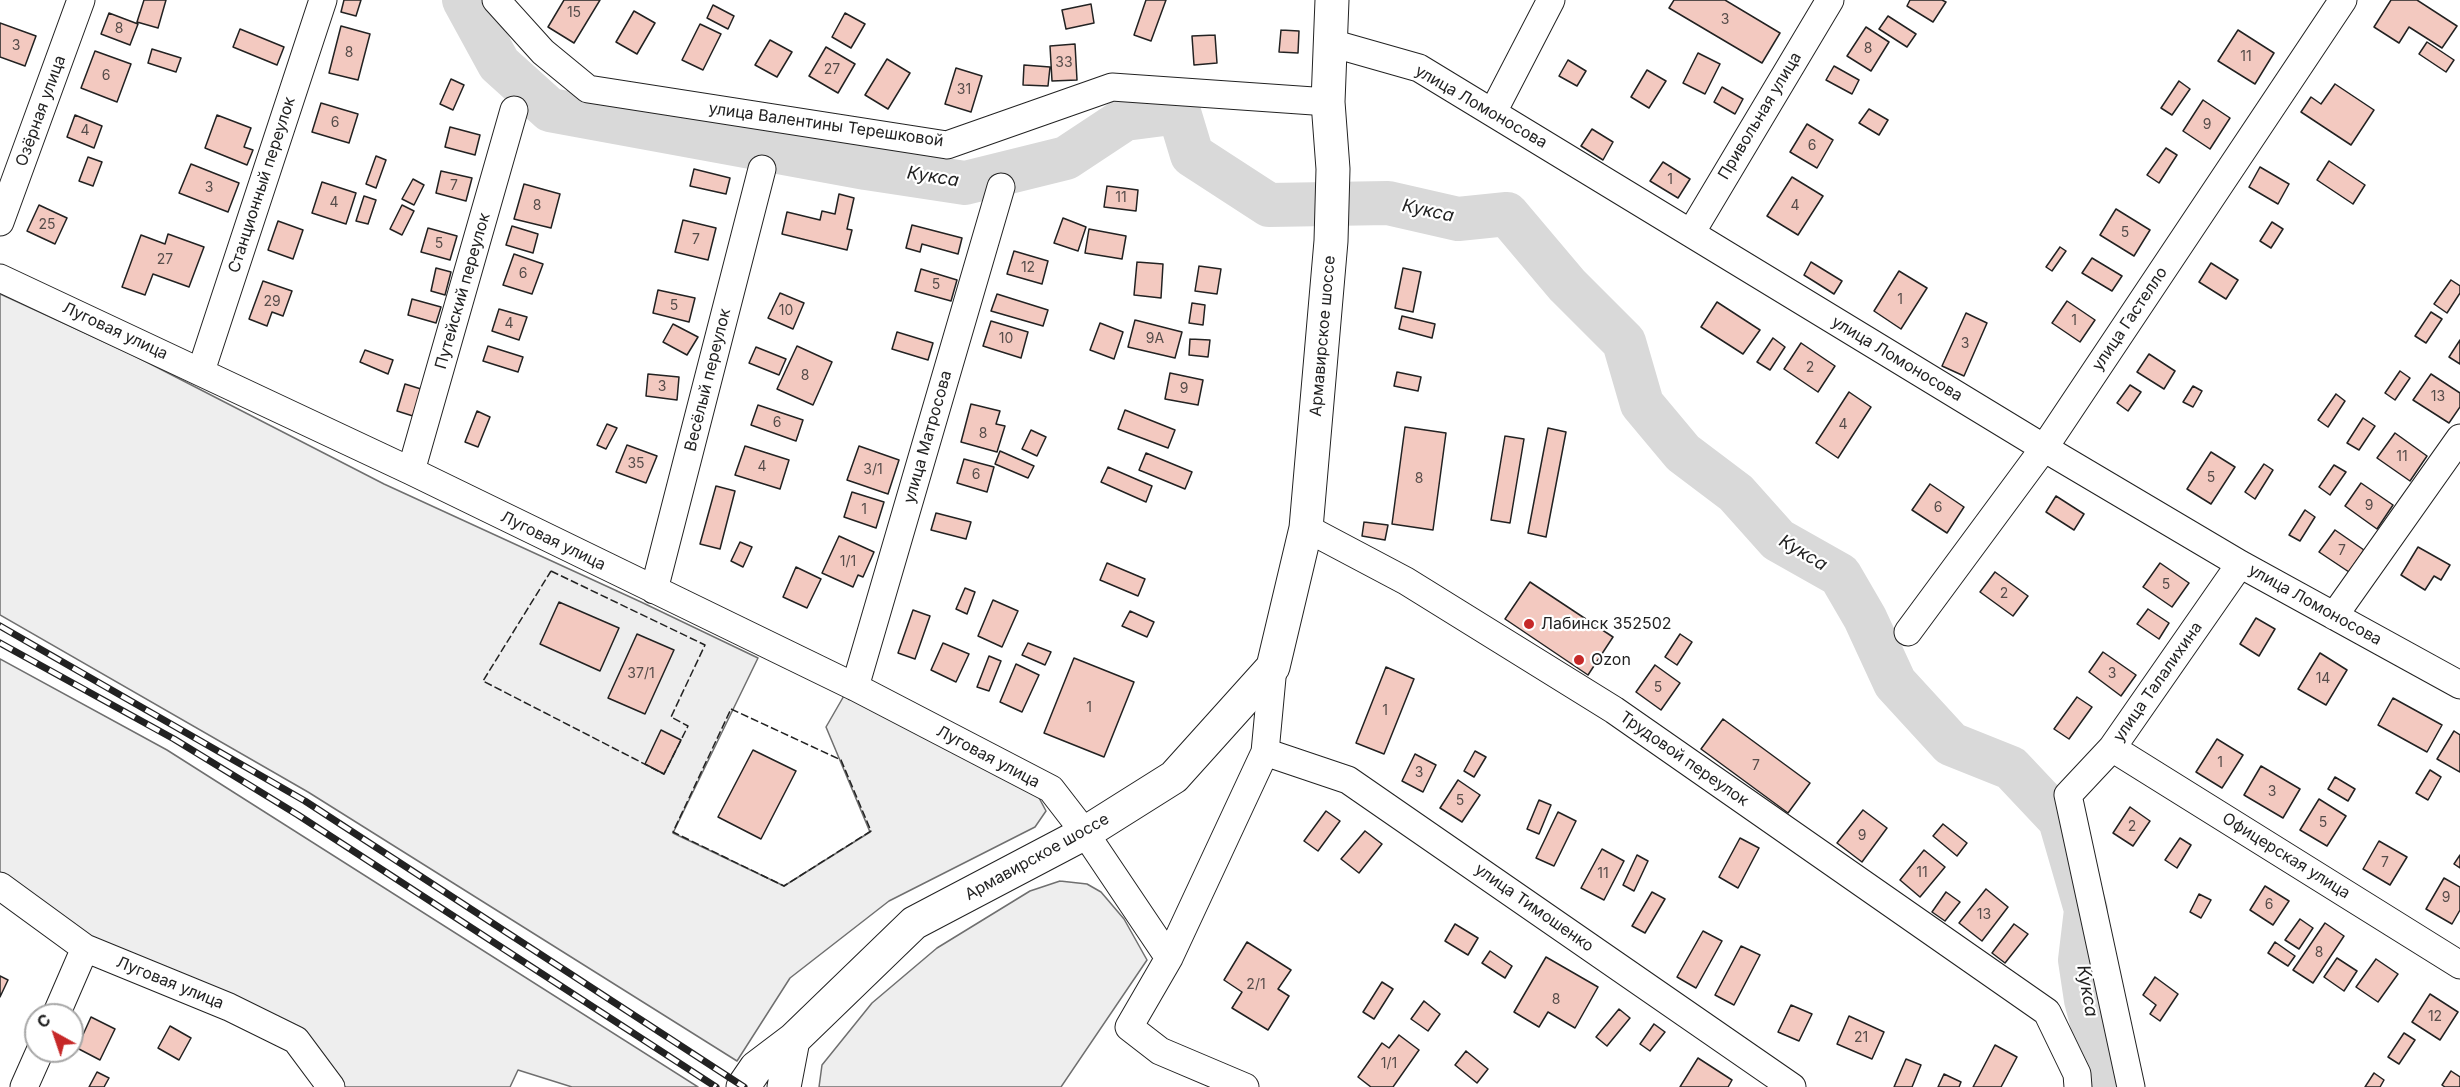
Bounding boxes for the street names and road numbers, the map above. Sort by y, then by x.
street label: Привольная улица [1714,49,1806,183]
street label: Озёрная улица [12,53,70,169]
street label: улица Ломоносова [1412,61,1550,153]
street label: Станционный переулок [224,94,300,276]
street label: улица Валентины Терешковой [707,99,945,151]
street label: Путейский переулок [431,211,495,371]
street label: Армавирское шоссе [1306,255,1340,417]
street label: улица Гастелло [2088,264,2172,374]
street label: Луговая улица [59,298,171,364]
street label: Весёлый переулок [681,307,735,453]
street label: улица Ломоносова [1828,312,1966,406]
street label: улица Матросова [900,368,956,506]
street label: Луговая улица [497,507,609,575]
street label: улица Ломоносова [2245,560,2385,650]
street label: улица Талалихина [2110,618,2206,746]
street label: Трудовой переулок [1616,707,1752,811]
street label: Луговая улица [933,722,1043,792]
street label: Армавирское шоссе [962,809,1112,905]
street label: Офицерская улица [2219,809,2353,903]
street label: улица Тимошенко [1471,860,1597,956]
street label: Луговая улица [113,953,227,1013]

